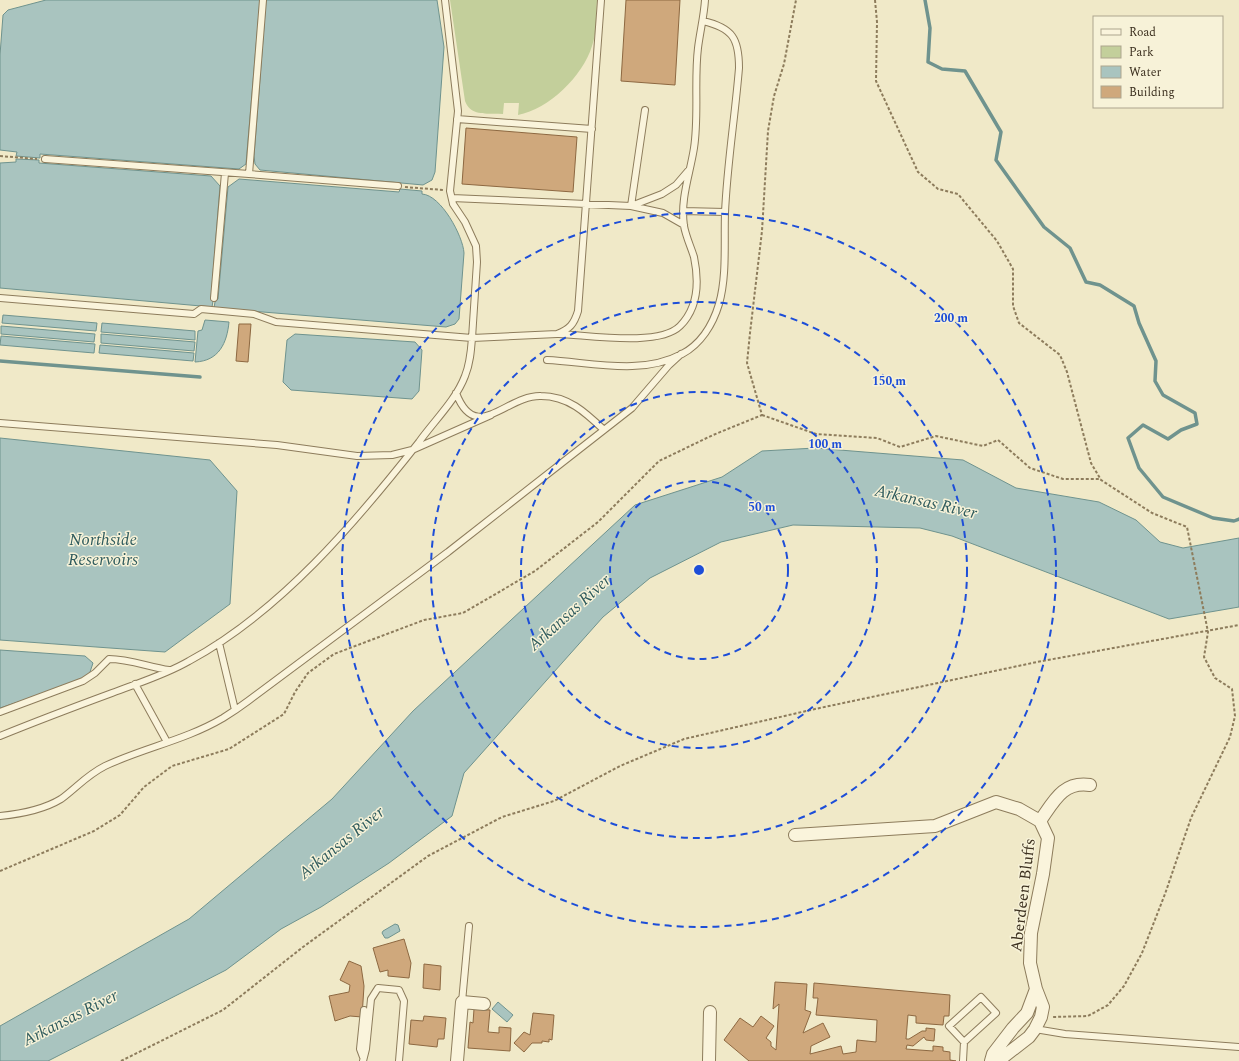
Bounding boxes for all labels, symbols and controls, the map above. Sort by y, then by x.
legend [1093,16,1223,108]
text: Road [1129,23,1156,42]
text: Park [1129,43,1154,62]
text: Water [1129,63,1161,82]
text: Building [1129,83,1175,102]
text: 200 m [934,309,968,328]
text: 150 m [872,372,906,391]
text: 100 m [808,435,842,454]
water label: Arkansas River [871,477,980,526]
text: 50 m [748,498,776,517]
water label: Northside Reservoirs [68,527,138,573]
centre of rings [692,563,706,577]
water label: Arkansas River [522,568,617,658]
water label: Arkansas River [292,800,390,886]
street label: Aberdeen Bluffs [1004,837,1042,953]
water label: Arkansas River [17,983,123,1054]

